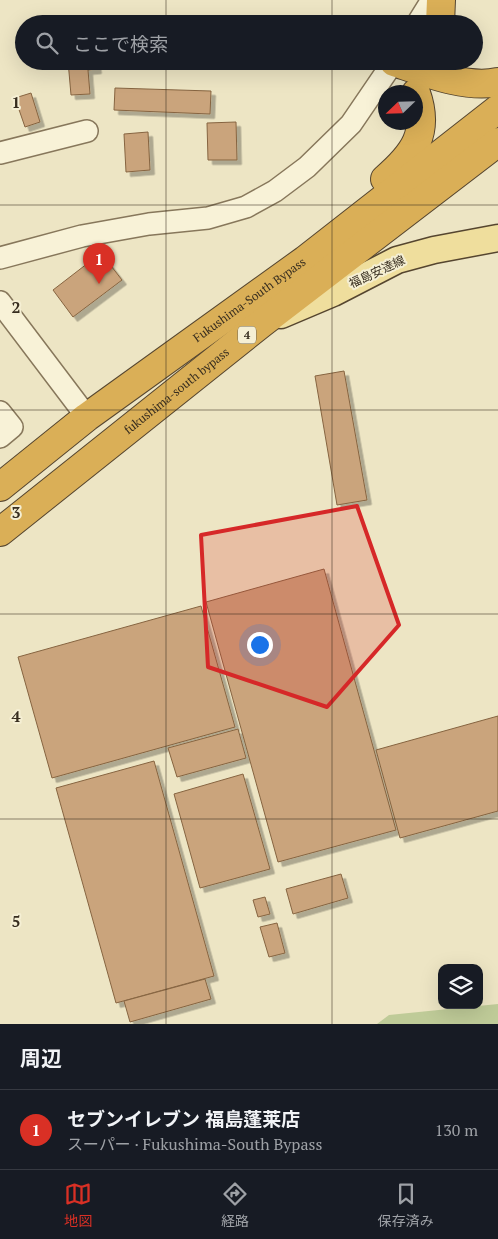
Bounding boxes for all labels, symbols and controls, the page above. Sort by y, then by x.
search box [15,15,483,70]
icon: search [33,29,61,57]
text: ここで検索 [73,31,168,56]
north arrow [378,85,423,130]
text: 1 [11,91,21,113]
pin: 1 [83,243,115,284]
street label: 福島安達線 [346,252,407,291]
street label: Fukushima-South Bypass [190,254,308,345]
text: 2 [11,296,21,318]
road number: 4 [238,326,256,344]
street label: fukushima-south bypass [121,344,232,437]
text: 3 [11,501,21,523]
your location [247,632,273,658]
text: 4 [11,705,21,727]
text: 5 [11,910,21,932]
map controls [438,964,483,1009]
button: layers [438,964,483,1009]
text: 周辺 [20,1044,62,1072]
text: セブンイレブン 福島蓬莱店 [67,1106,300,1131]
text: 1 [31,1119,41,1141]
text: 130 m [435,1119,478,1141]
text: スーパー · Fukushima-South Bypass [67,1133,322,1155]
tab: 地図 [64,1180,92,1230]
tab: 経路 [221,1180,249,1230]
tab: 保存済み [378,1180,434,1230]

